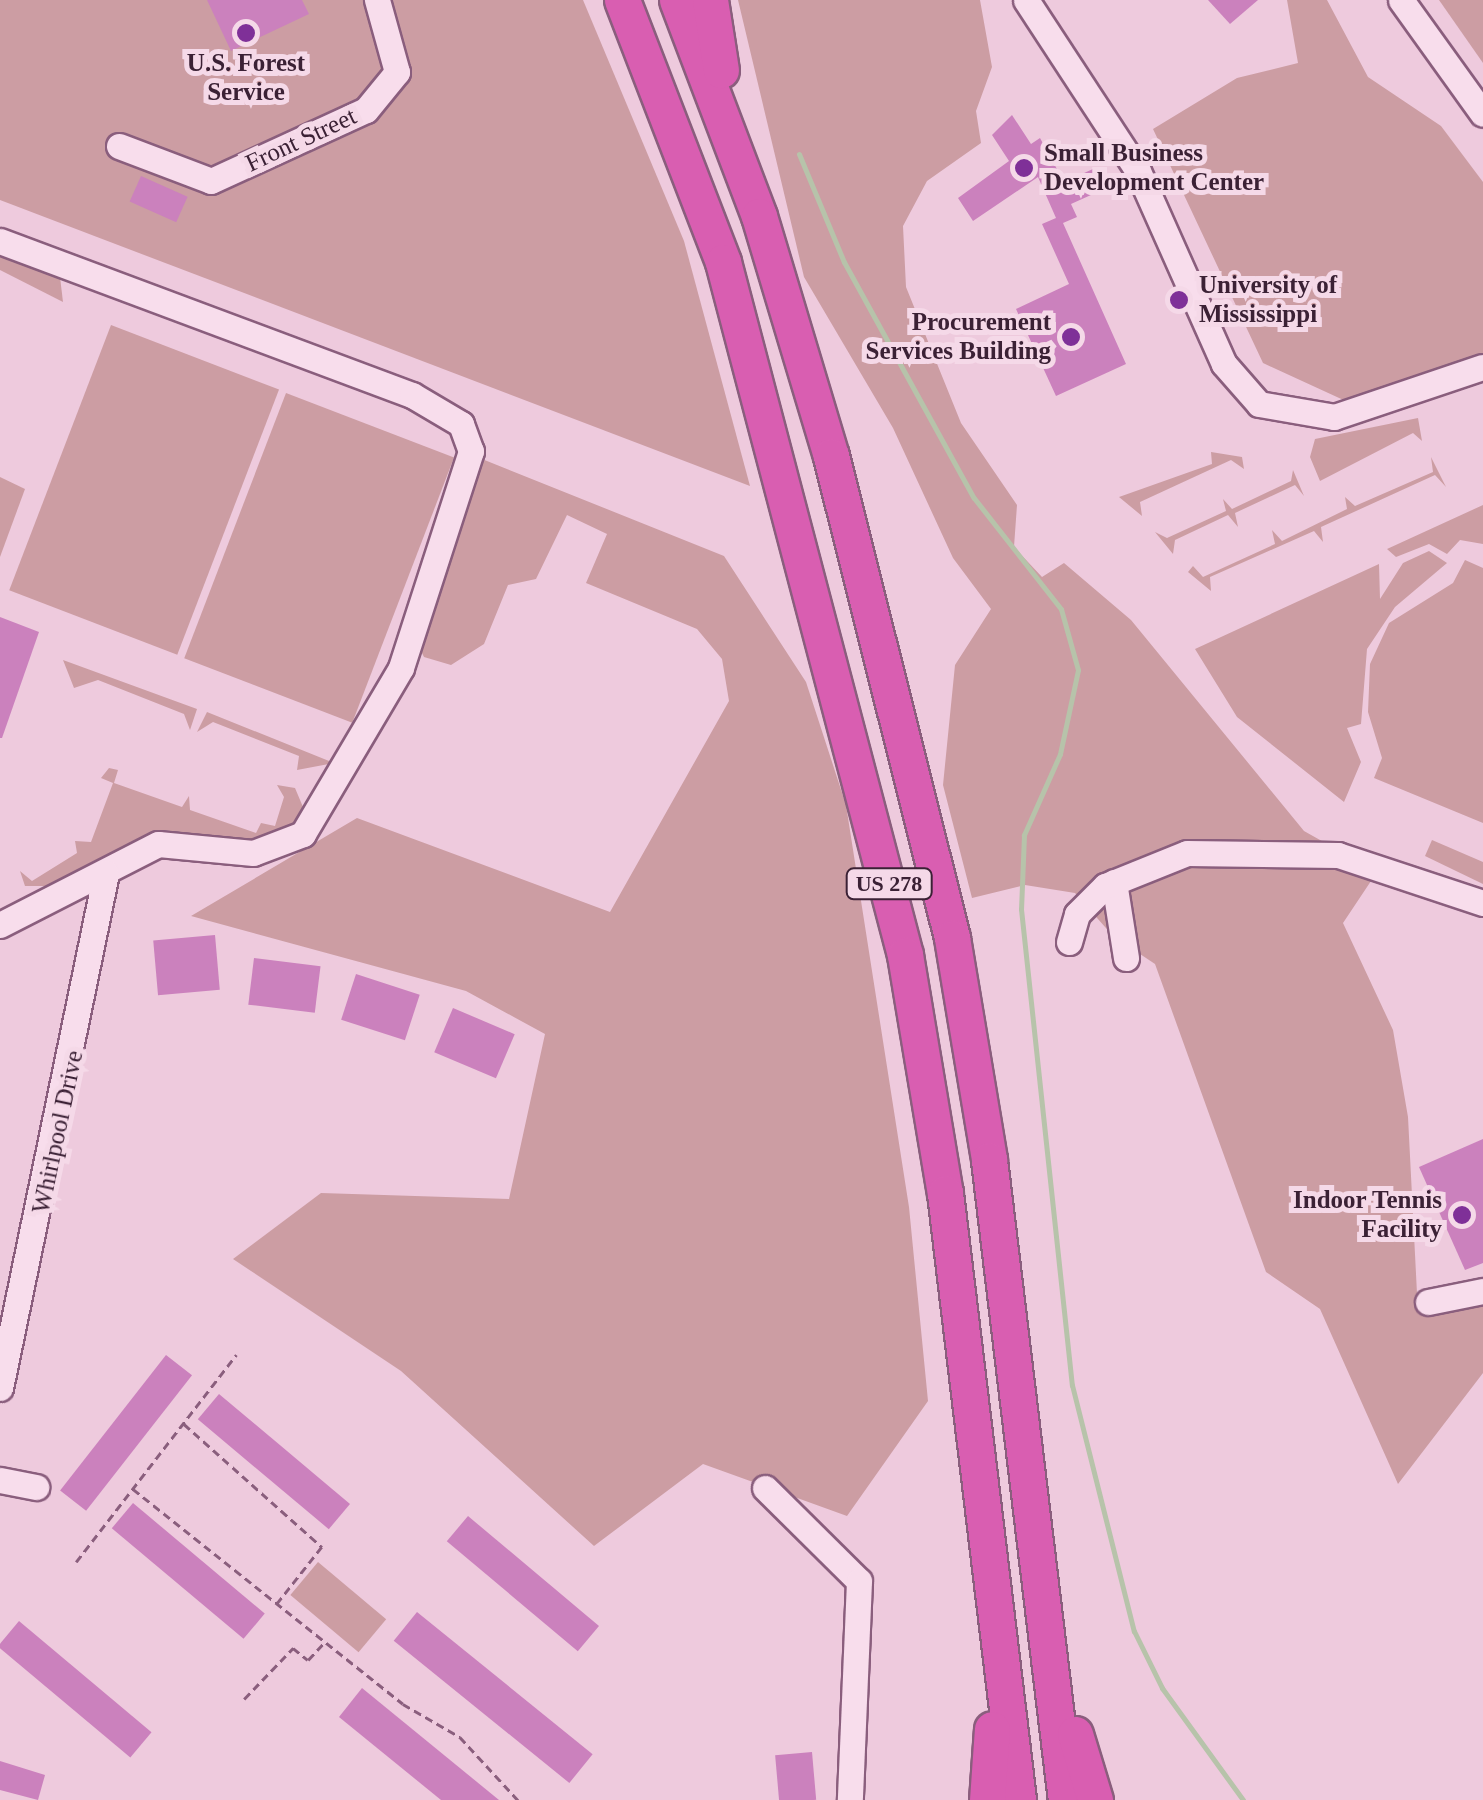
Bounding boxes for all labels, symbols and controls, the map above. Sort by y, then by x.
marker: U.S. Forest Service [235,22,257,44]
place label: U.S. Forest Service [187,49,305,108]
street label: Front Street [241,101,361,179]
place label: Small Business Development Center [1044,139,1264,198]
marker: Small Business Development Center [1013,157,1035,179]
place label: University of Mississippi [1199,271,1337,330]
marker: University of Mississippi [1168,289,1190,311]
place label: Procurement Services Building [866,308,1051,367]
marker: Procurement Services Building [1060,326,1082,348]
road number: US 278 [844,867,934,901]
street label: Whirlpool Drive [26,1048,90,1216]
place label: Indoor Tennis Facility [1292,1186,1442,1245]
marker: Indoor Tennis Facility [1451,1204,1473,1226]

